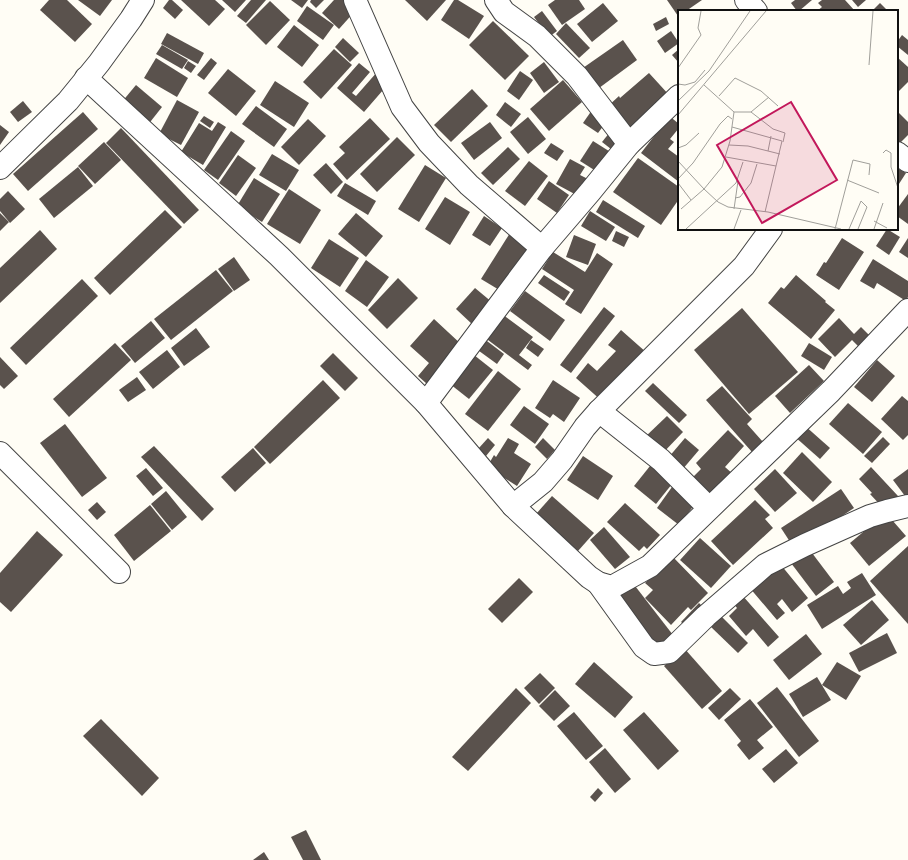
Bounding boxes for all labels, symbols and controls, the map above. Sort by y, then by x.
inset map [678,10,898,230]

